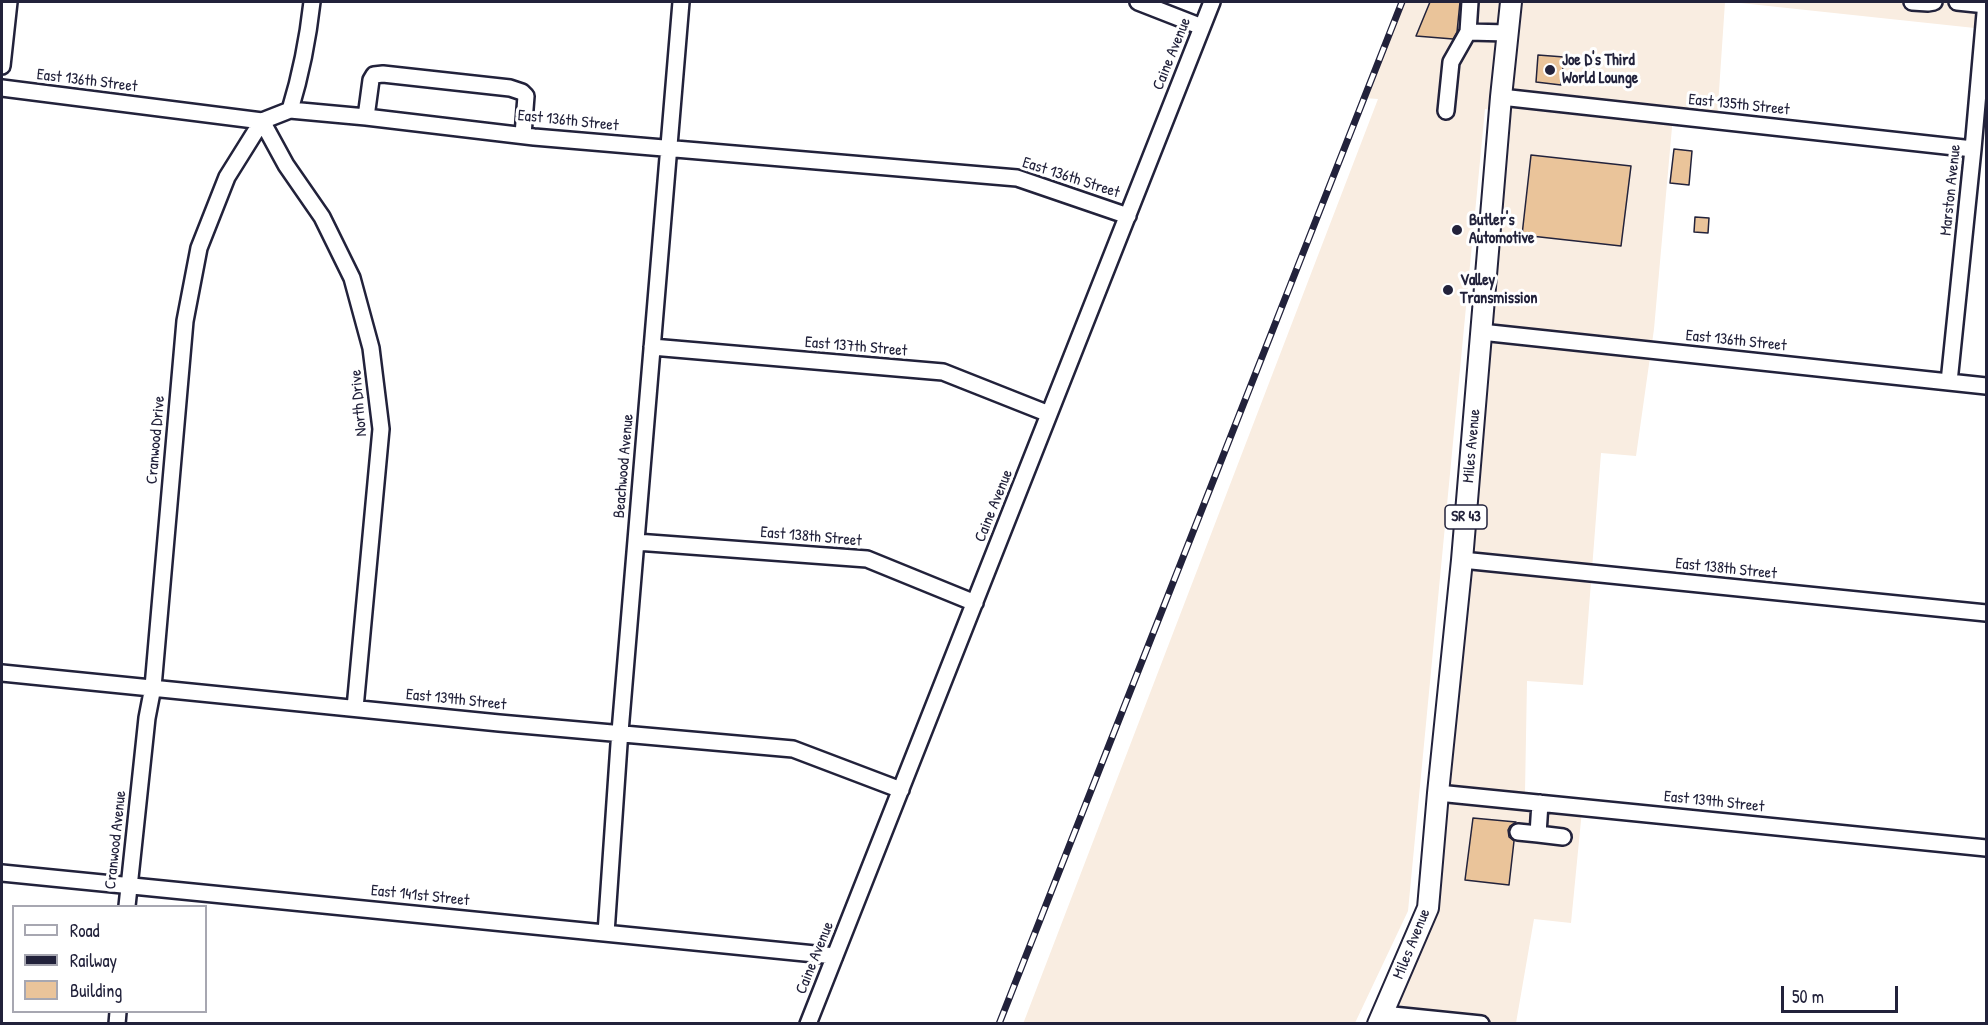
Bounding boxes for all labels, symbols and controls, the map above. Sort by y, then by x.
street label: Caine Avenue [1149,15,1195,93]
place label: Joe D's Third World Lounge [1562,51,1638,89]
marker: Joe D's Third World Lounge [1543,63,1557,77]
street label: East 136th Street [36,65,138,97]
street label: East 135th Street [1687,90,1791,120]
street label: East 136th Street [517,106,619,136]
street label: Marston Avenue [1937,143,1965,237]
street label: East 136th Street [1020,153,1122,203]
place label: Butler's Automotive [1469,211,1534,249]
marker: Butler's Automotive [1450,223,1464,237]
place label: Valley Transmission [1460,271,1537,309]
marker: Valley Transmission [1441,283,1455,297]
street label: East 136th Street [1685,326,1787,356]
street label: East 137th Street [804,333,908,361]
street label: North Drive [347,369,371,437]
street label: Cranwood Drive [143,395,169,485]
street label: Miles Avenue [1459,408,1485,484]
street label: Beachwood Avenue [610,413,638,519]
street label: Caine Avenue [971,467,1017,545]
road number: SR 43 [1445,505,1487,529]
street label: East 138th Street [759,523,863,551]
street label: East 138th Street [1674,554,1778,584]
street label: East 139th Street [405,685,507,715]
street label: East 139th Street [1663,787,1765,817]
street label: Cranwood Avenue [101,790,131,890]
street label: East 141st Street [370,881,470,911]
legend [12,905,207,1013]
street label: Miles Avenue [1389,906,1435,982]
text: Road [70,918,100,943]
street label: Caine Avenue [792,919,838,997]
text: Railway [70,948,117,973]
scale bar [1784,974,1901,1012]
text: Building [70,978,122,1003]
text: 50 m [1792,984,1824,1009]

